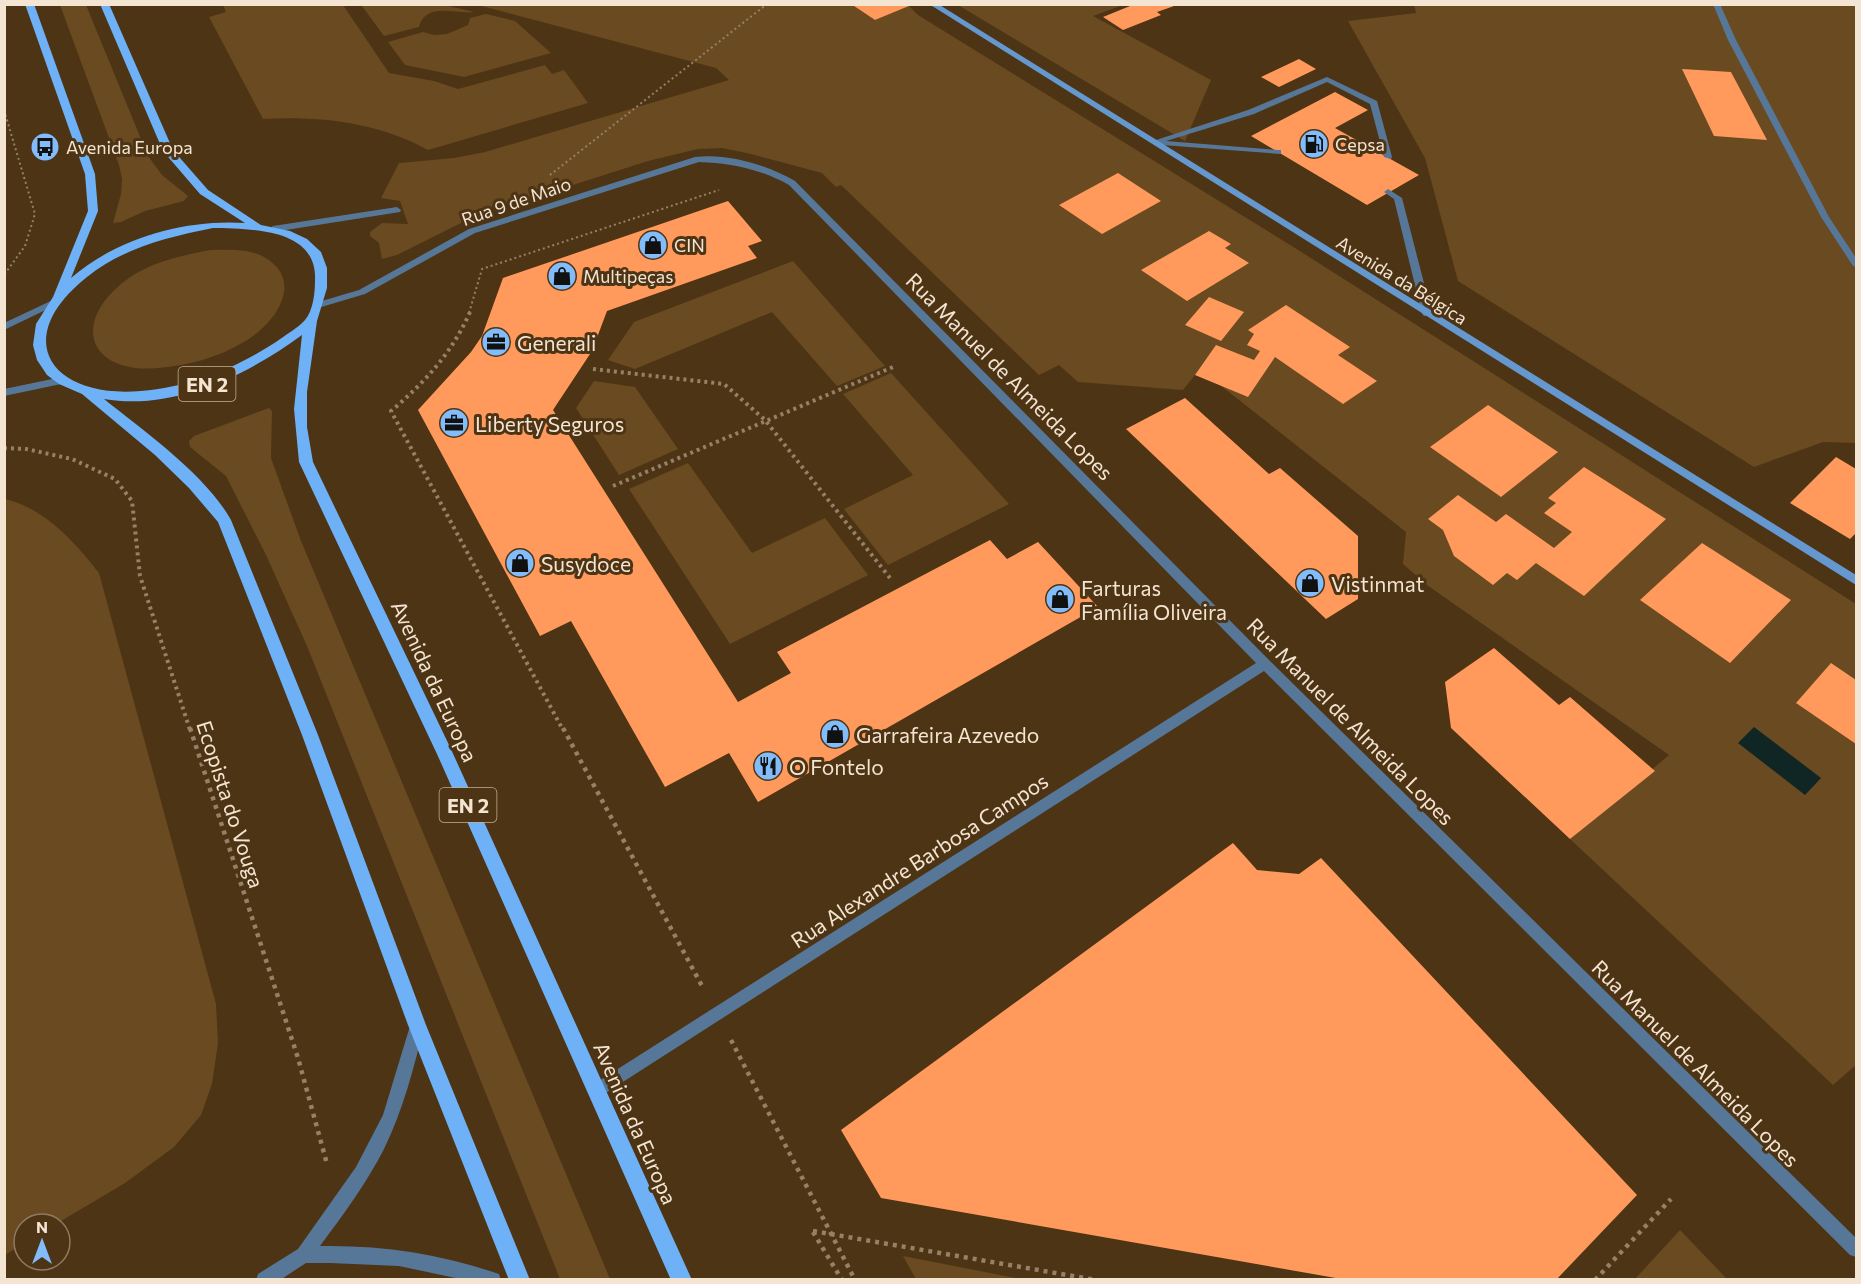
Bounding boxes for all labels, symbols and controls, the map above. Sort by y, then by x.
fuel station icon: Cepsa [1298,128,1330,160]
bus stop icon: Avenida Europa [29,131,61,163]
place label: Cepsa [1335,133,1385,155]
place label: Avenida Europa [66,136,193,158]
street label: Rua 9 de Maio [458,172,574,230]
shop icon: CIN [637,229,669,261]
street label: Avenida da Bélgica [1333,231,1471,329]
place label: CIN [674,234,705,256]
shop icon: Multipeças [546,260,578,292]
place label: Multipeças [583,265,673,287]
street label: Rua Manuel de Almeida Lopes [901,267,1119,485]
office icon: Generali [480,326,512,358]
place label: Generali [517,330,596,355]
road number: EN 2 [178,367,236,401]
office icon: Liberty Seguros [438,407,470,439]
place label: Liberty Seguros [475,411,624,436]
shop icon: Susydoce [504,547,536,579]
place label: Susydoce [541,551,631,576]
shop icon: Vistinmat [1294,567,1326,599]
place label: Vistinmat [1331,571,1424,596]
place label: Farturas Família Oliveira [1081,575,1227,624]
shop icon: Farturas Família Oliveira [1044,583,1076,615]
street label: Avenida da Europa [387,596,483,766]
street label: Rua Manuel de Almeida Lopes [1242,612,1460,830]
street label: Ecopista do Vouga [192,717,270,891]
shop icon: Garrafeira Azevedo [819,718,851,750]
place label: Garrafeira Azevedo [856,722,1039,747]
restaurant icon: O Fontelo [752,750,784,782]
place label: O Fontelo [789,754,884,779]
street label: Rua Alexandre Barbosa Campos [786,767,1052,953]
road number: EN 2 [440,788,496,822]
street label: Rua Manuel de Almeida Lopes [1587,954,1805,1172]
street label: Avenida da Europa [589,1038,683,1208]
north arrow [12,1212,72,1272]
text: N [36,1217,48,1236]

